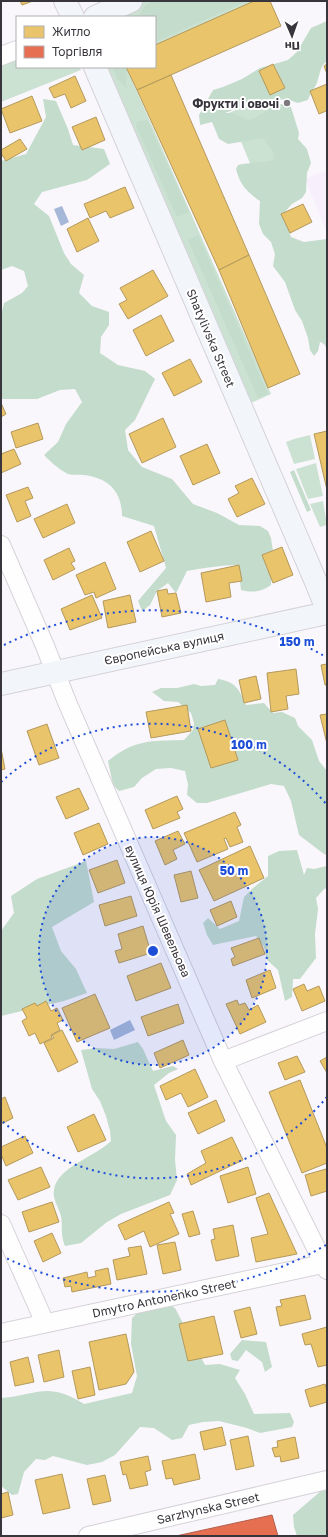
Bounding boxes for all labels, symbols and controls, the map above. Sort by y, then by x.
legend [16,16,156,68]
north arrow [272,16,312,56]
text: Житло [52,24,90,39]
text: Пн [284,40,300,53]
text: Торгівля [52,44,102,59]
place label: Фрукти і овочі [192,96,279,111]
marker: Фрукти і овочі [282,98,292,108]
street label: Shatylivska Street [183,286,239,390]
street label: Європейська вулиця [103,628,225,668]
text: 150 m [280,634,314,649]
text: 100 m [231,737,267,752]
street label: вулиця Юрія Шевельова [122,843,194,979]
text: 50 m [220,863,248,878]
centre of rings [146,944,160,958]
street label: Dmytro Antonenko Street [91,1275,238,1321]
street label: Sarzhynska Street [155,1489,261,1527]

